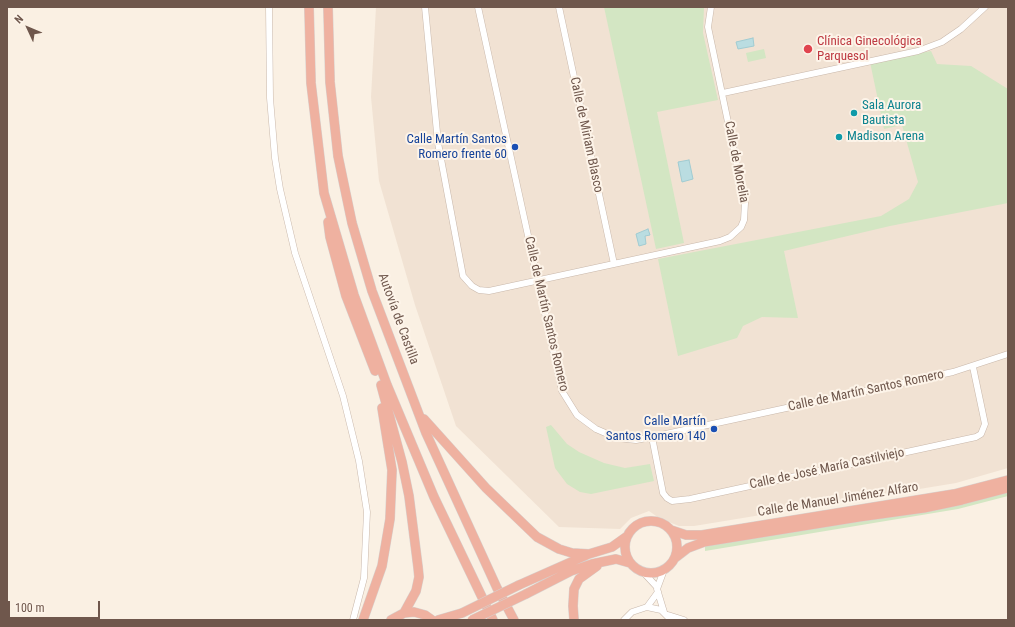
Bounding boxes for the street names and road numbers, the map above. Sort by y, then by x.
street label: Calle de Miriam Blasco [566,76,606,194]
street label: Calle de Morelia [720,120,752,204]
street label: Calle de Martín Santos Romero [521,235,571,393]
street label: Autovía de Castilla [374,271,422,367]
street label: Calle de Martín Santos Romero [787,367,945,415]
street label: Calle de José María Castilviejo [748,445,906,493]
street label: Calle de Manuel Jiménez Alfaro [757,480,919,520]

